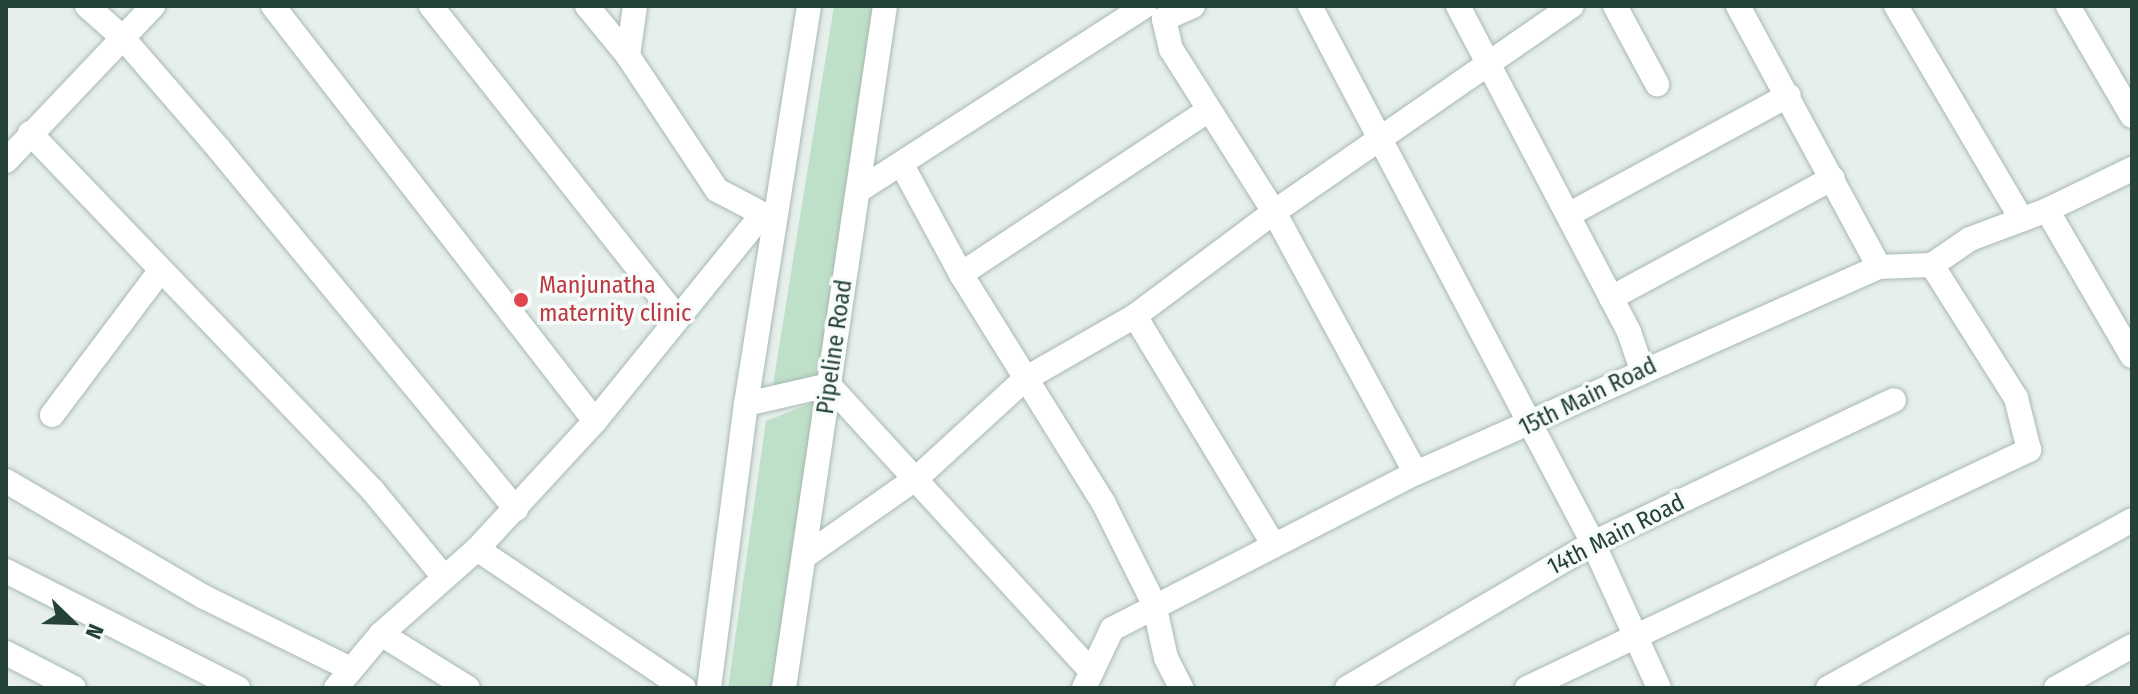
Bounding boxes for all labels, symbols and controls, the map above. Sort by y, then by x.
place label: Manjunatha maternity clinic [539,272,691,328]
street label: Pipeline Road [811,278,859,416]
marker: Manjunatha maternity clinic [510,289,532,311]
street label: 15th Main Road [1515,351,1661,443]
street label: 14th Main Road [1543,488,1689,582]
north arrow [32,582,112,662]
text: N [80,620,110,643]

